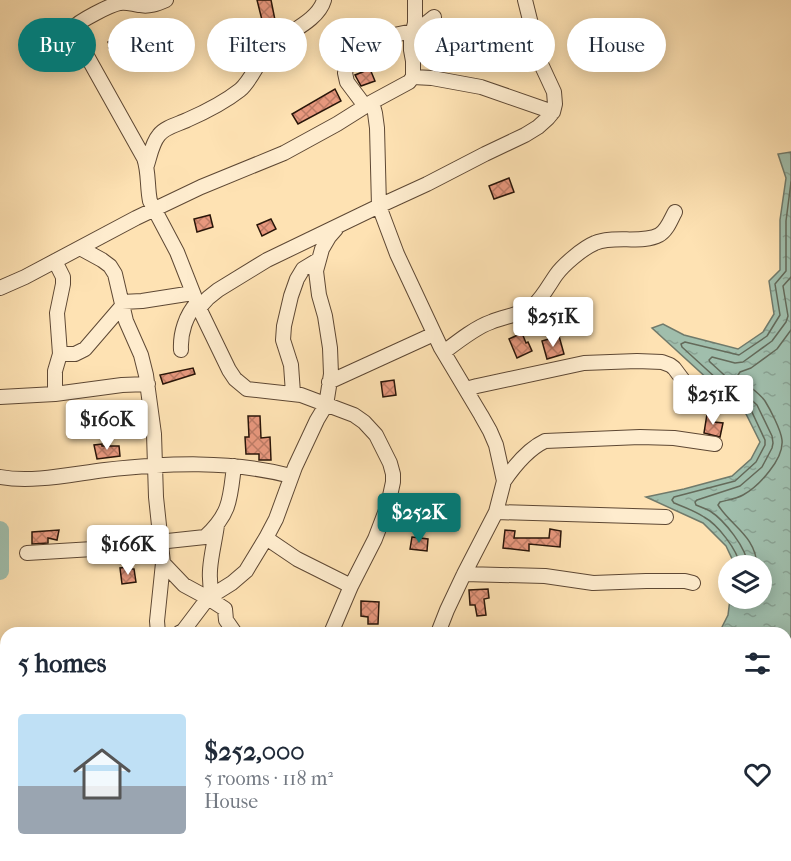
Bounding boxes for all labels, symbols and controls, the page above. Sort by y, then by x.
chip: Buy [18,18,96,72]
chip: Rent [108,18,195,72]
chip: Filters [207,18,307,72]
chip: New [319,18,402,72]
chip: Apartment [414,18,555,72]
chip: House [567,18,666,72]
pin: $251K [511,297,595,348]
text: $251K [527,305,579,328]
pin: $251K [671,375,755,426]
text: $251K [687,383,739,406]
pin: $160K [65,400,149,451]
text: $160K [80,408,134,431]
pin: $252K [377,493,461,544]
text: $252K [392,501,446,524]
pin: $166K [86,525,170,576]
text: $166K [101,533,155,556]
map controls [718,555,772,609]
button: layers [718,555,772,609]
icon: filters [741,647,774,680]
text: 5 homes [18,648,106,679]
text: $252,000 [204,736,305,767]
icon: home [66,738,138,810]
icon: heart [741,758,774,791]
text: 5 rooms · 118 m² [204,767,333,790]
text: House [204,790,258,813]

